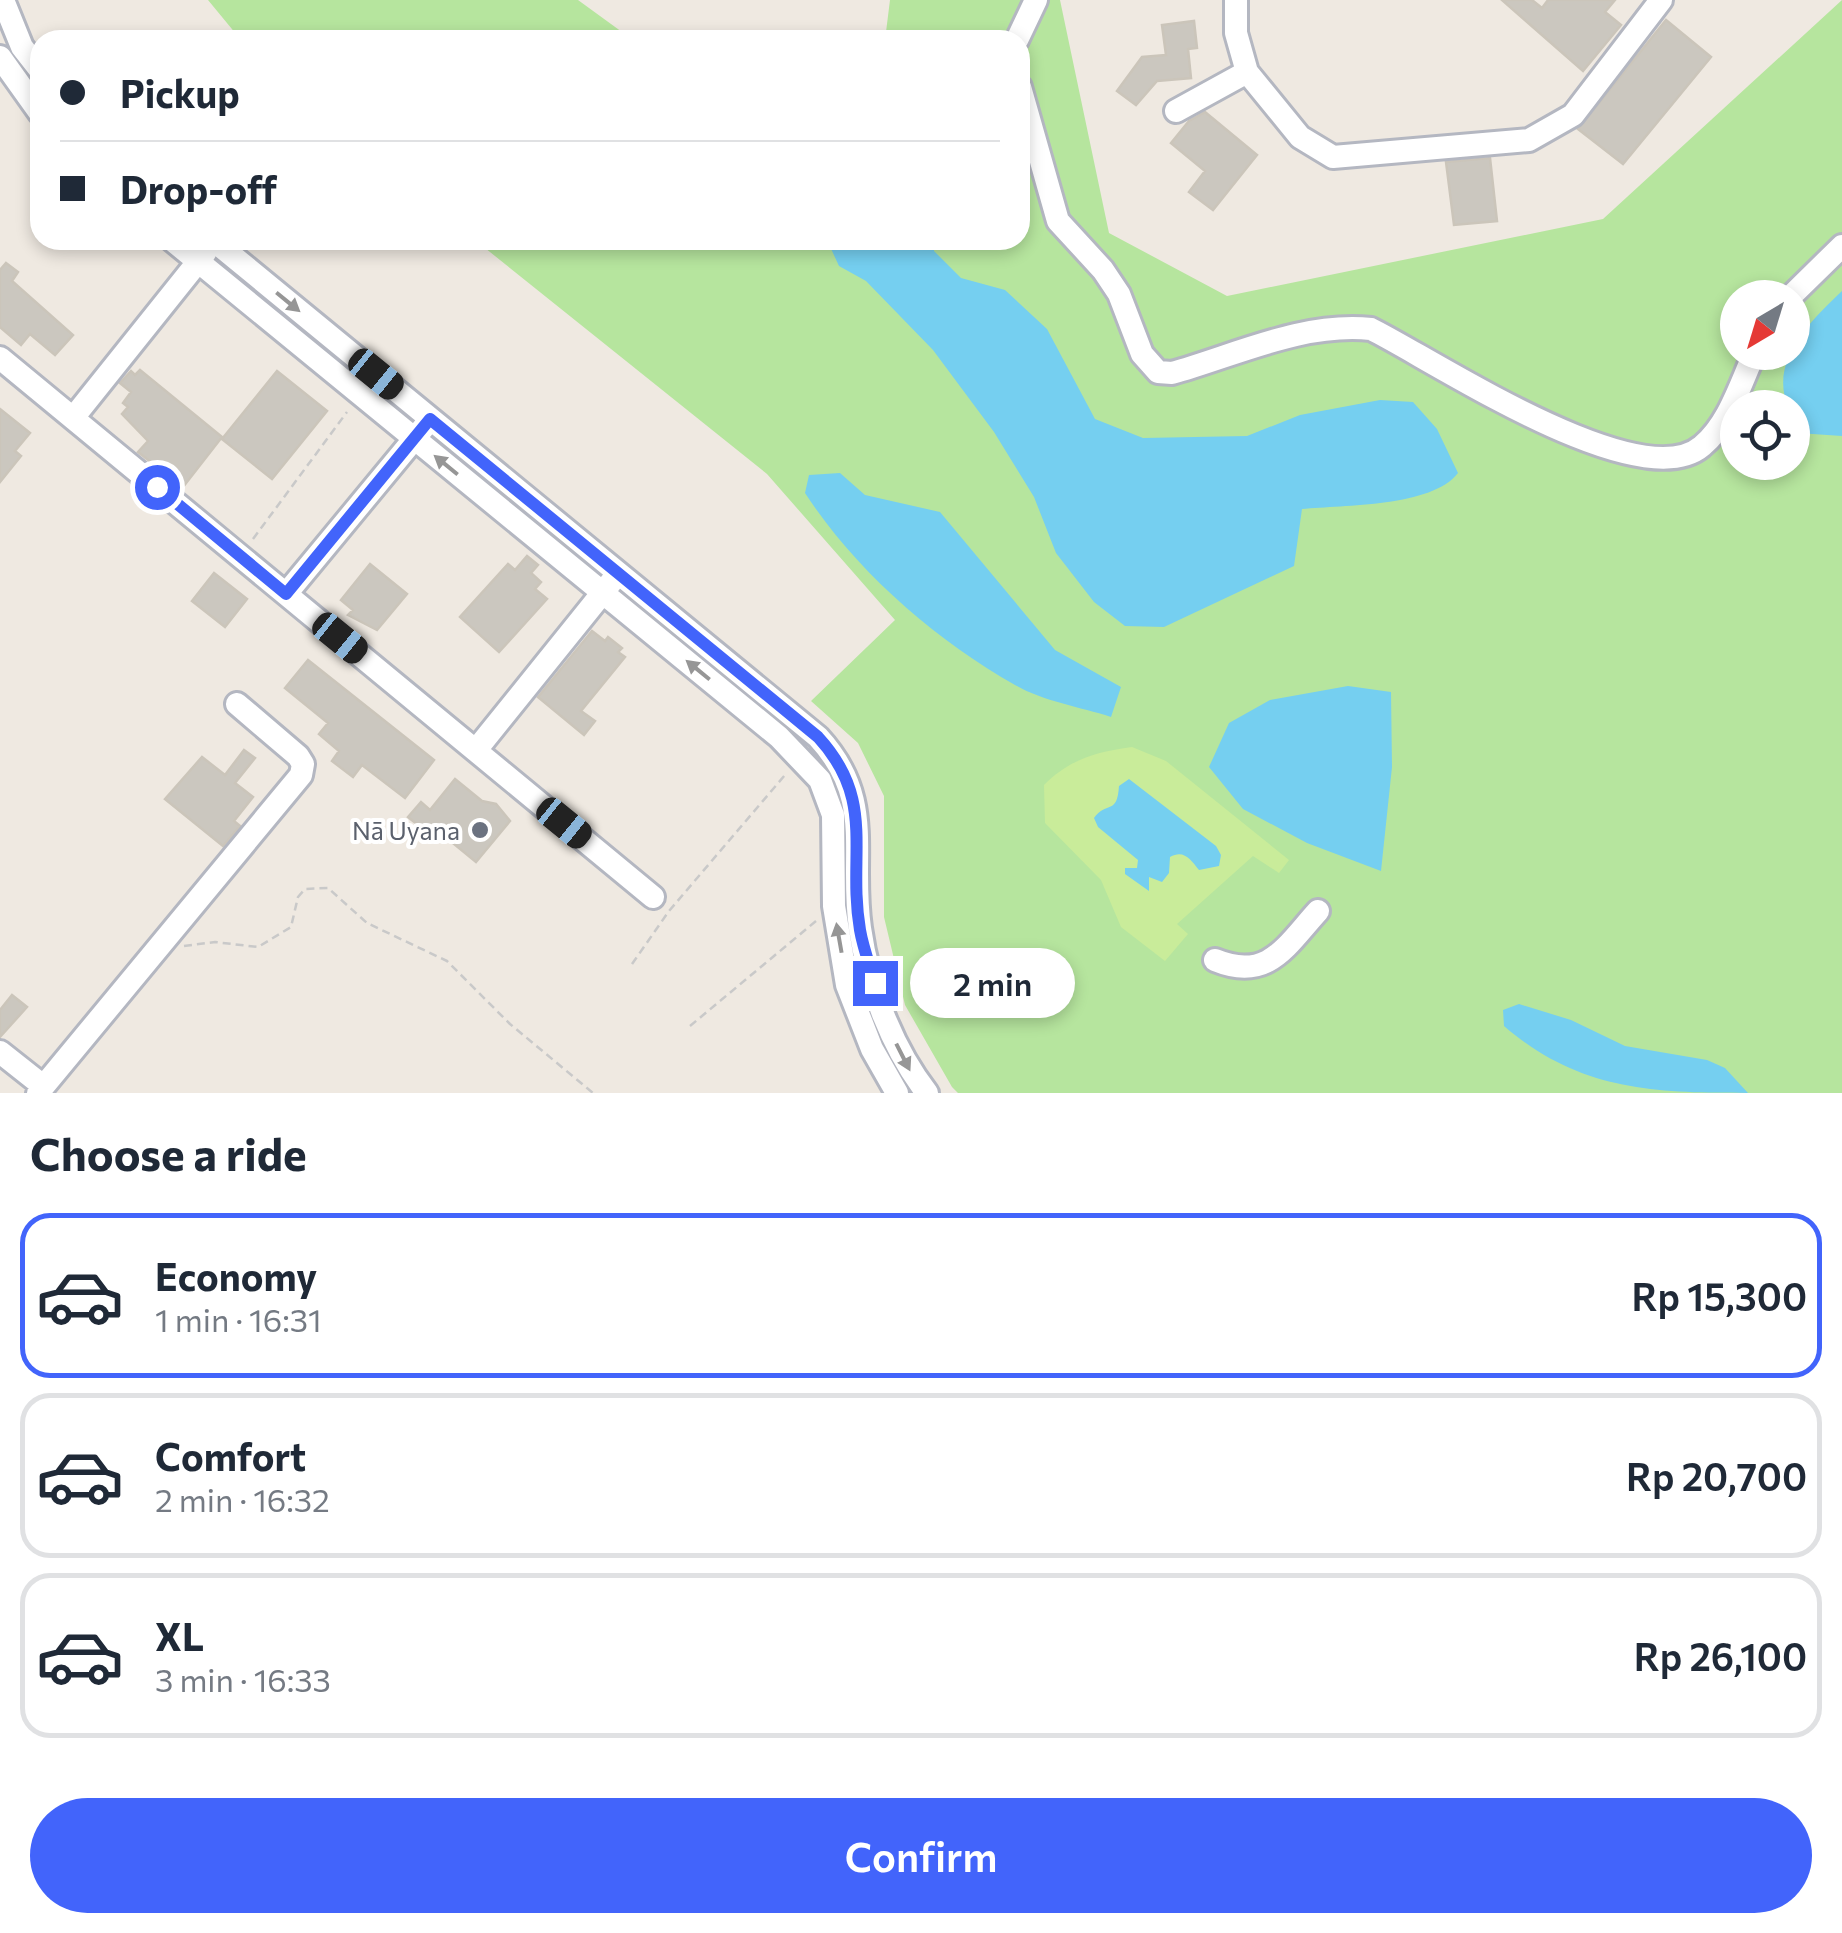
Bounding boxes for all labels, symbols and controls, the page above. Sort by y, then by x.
text: Pickup [120,69,240,116]
text: Drop-off [120,165,277,212]
north arrow [1720,280,1810,370]
map controls [1720,280,1810,480]
one-way arrow [276,291,301,312]
car [343,343,409,405]
button: locate [1720,390,1810,480]
one-way arrow [434,454,459,476]
route start [135,465,180,510]
car [307,607,373,669]
one-way arrow [685,660,710,682]
car [531,792,597,854]
place label: Nā Uyana [352,815,460,845]
marker: Nā Uyana [469,819,491,841]
one-way arrow [831,921,846,953]
callout: 2 min [910,948,1075,1018]
route end [853,961,898,1006]
text: 2 min [953,963,1032,1003]
one-way arrow [894,1043,911,1072]
text: Choose a ride [30,1125,307,1180]
icon: car [35,1251,125,1341]
text: Economy [155,1252,317,1299]
text: Rp 15,300 [1631,1272,1807,1319]
text: 1 min · 16:31 [155,1299,322,1339]
icon: car [35,1431,125,1521]
text: Comfort [155,1432,306,1479]
text: Rp 20,700 [1626,1452,1807,1499]
text: 2 min · 16:32 [155,1479,330,1519]
icon: car [35,1611,125,1701]
text: XL [155,1612,204,1659]
text: Rp 26,100 [1634,1632,1807,1679]
text: 3 min · 16:33 [155,1659,331,1699]
button: Confirm [30,1798,1812,1913]

